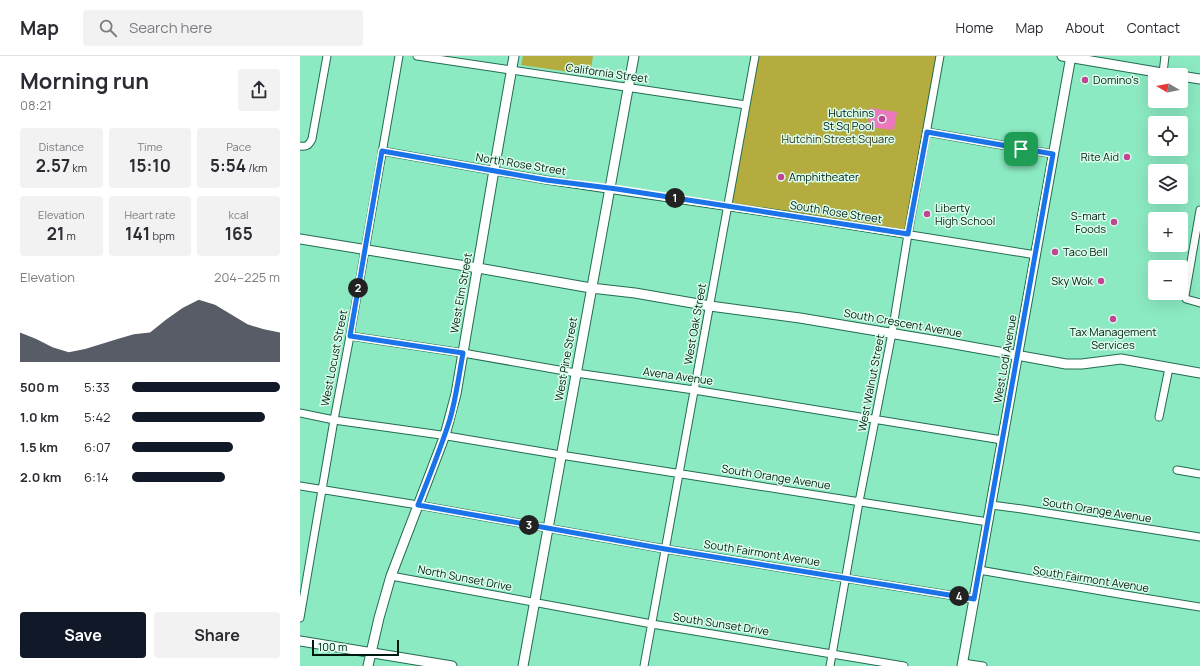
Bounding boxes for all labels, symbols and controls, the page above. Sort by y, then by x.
search box [83,10,363,46]
text: Map [20,15,59,41]
icon: search [97,17,119,39]
text: Search here [129,17,212,38]
text: Home [956,18,993,37]
text: Map [1015,18,1043,37]
text: About [1065,18,1105,37]
text: Contact [1127,18,1180,37]
street label: California Street [565,59,649,86]
text: Morning run [20,66,149,96]
north arrow [1148,68,1188,108]
map controls [1148,68,1188,300]
button: share [238,69,280,111]
place label: Domino's [1093,72,1139,87]
marker: Domino's [1080,75,1090,85]
text: 08:21 [20,96,52,114]
place label: Hutchins St Sq Pool [823,105,874,133]
marker: Hutchins St Sq Pool [877,114,887,124]
button: locate [1148,116,1188,156]
park label: Hutchin Street Square [782,131,895,146]
pin [1004,132,1038,166]
icon: arrive [1010,138,1032,160]
text: Distance [39,139,84,154]
text: Time [138,139,162,154]
text: Pace [226,139,251,154]
street label: North Rose Street [475,149,567,178]
place label: Rite Aid [1081,149,1119,164]
marker: Rite Aid [1122,152,1132,162]
text: 2.57 [36,154,70,177]
text: 15:10 [129,154,171,177]
text: 5:54 [210,154,246,177]
text: km [70,160,87,175]
text: /km [246,160,267,175]
button: layers [1148,164,1188,204]
place label: Amphitheater [789,169,859,184]
marker: Amphitheater [776,172,786,182]
pin: 1 [665,188,685,208]
text: 1 [673,190,677,205]
street label: South Rose Street [789,197,883,226]
place label: Liberty High School [935,200,995,228]
text: Elevation [38,207,85,222]
text: Heart rate [124,207,176,222]
text: kcal [229,207,249,222]
place label: S-mart Foods [1071,208,1106,236]
marker: Liberty High School [922,209,932,219]
button: + [1148,212,1188,252]
marker: S-mart Foods [1109,217,1119,227]
text: 21 [47,222,64,245]
text: 141 [125,222,150,245]
text: 165 [225,222,253,245]
text: m [64,228,76,243]
text: bpm [150,228,175,243]
place label: Taco Bell [1063,244,1108,259]
marker: Taco Bell [1050,247,1060,257]
street label: West Elm Street [446,252,475,334]
button: − [1148,260,1188,300]
text: Elevation [20,268,75,286]
text: 204–225 m [214,268,280,286]
place label: Sky Wok [1051,273,1094,288]
marker: Sky Wok [1096,276,1106,286]
pin: 2 [348,278,368,298]
text: 2 [355,280,361,295]
street label: West Oak Street [680,282,709,366]
street label: South Crescent Avenue [843,305,964,340]
street label: West Locust Street [317,308,350,407]
street label: West Lodi Avenue [989,313,1020,404]
marker: Tax Management Services [1108,314,1118,324]
street label: West Pine Street [551,316,580,402]
place label: Tax Management Services [1069,324,1157,352]
street label: West Walnut Street [854,333,887,433]
street label: Avena Avenue [642,363,715,388]
text: 500 m [20,378,59,396]
text: 5:33 [84,378,110,396]
text: 1.0 km [20,408,59,426]
text: 5:42 [84,408,110,426]
text: 1.5 km [20,438,58,456]
text: 6:07 [84,438,110,456]
street label: South Orange Avenue [721,460,832,493]
text: 2.0 km [20,468,62,486]
text: 6:14 [84,468,109,486]
street label: South Orange Avenue [1042,493,1153,526]
pin: 3 [519,515,539,535]
text: 3 [526,517,532,532]
street label: South Fairmont Avenue [703,536,822,569]
street label: North Sunset Drive [417,561,514,594]
street label: South Fairmont Avenue [1032,562,1151,595]
pin: 4 [949,586,969,606]
text: 4 [956,588,962,603]
street label: South Sunset Drive [672,608,771,639]
button: Save [20,612,146,658]
button: Share [154,612,280,658]
scale bar [312,638,399,657]
text: 100 m [318,639,347,654]

